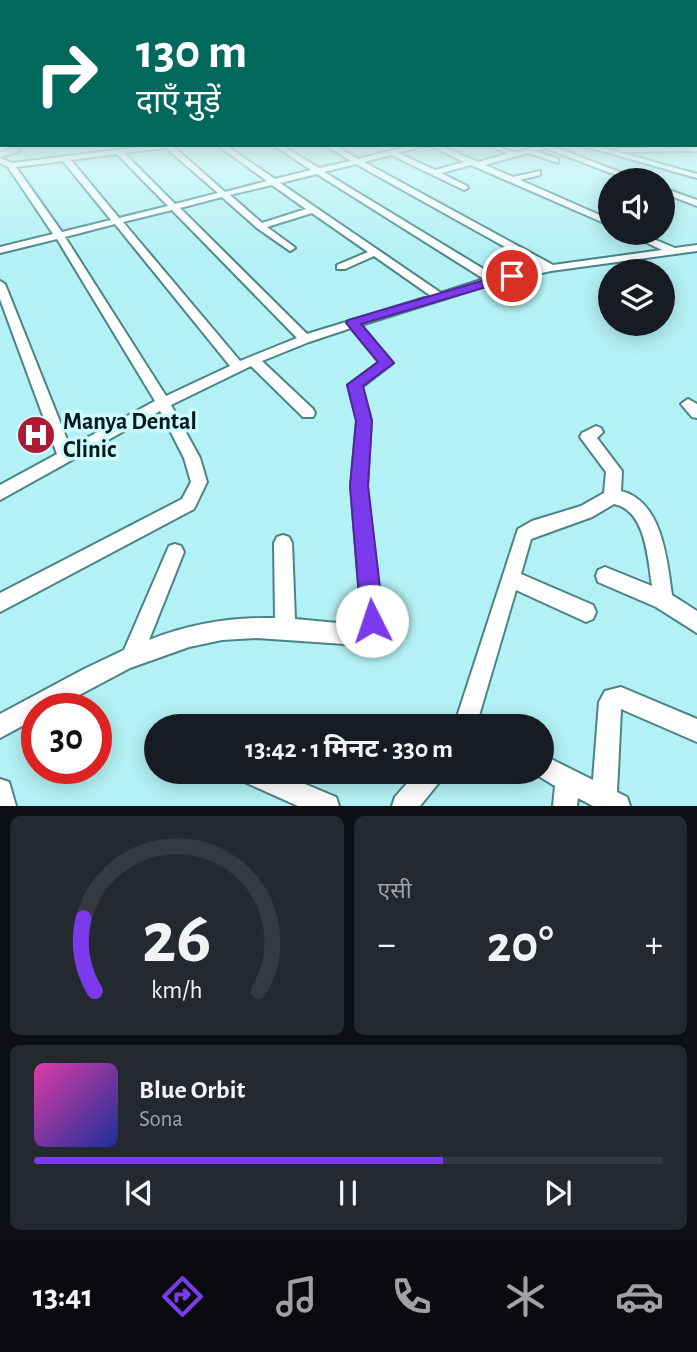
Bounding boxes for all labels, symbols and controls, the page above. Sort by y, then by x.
icon: right [21,28,112,119]
text: 130 m [136,28,247,77]
text: दाएँ मुड़ें [136,86,221,118]
map controls [598,168,675,336]
button: sound [598,168,675,245]
pin [482,246,542,306]
icon: arrive [493,257,531,295]
button: layers [598,259,675,336]
place label: Manya Dental Clinic [63,410,197,462]
hospital icon: Manya Dental Clinic [15,414,57,456]
position arrow [335,584,409,658]
speed limit sign: 30 [21,693,112,784]
text: 13:42 · 1 मिनट · 330 m [245,736,453,762]
text: एसी [378,880,412,903]
text: 26 [142,904,211,977]
text: 20° [487,919,554,971]
text: − [378,926,396,964]
text: + [645,926,663,964]
text: km/h [151,978,203,1003]
text: Blue Orbit [139,1077,245,1103]
text: Sona [139,1108,183,1131]
icon: previous [120,1174,158,1212]
icon: pause [329,1174,367,1212]
icon: next [539,1174,577,1212]
icon: directions [158,1272,207,1321]
icon: music [272,1272,321,1321]
icon: phone [387,1272,436,1321]
icon: climate [501,1272,550,1321]
icon: car [615,1272,664,1321]
text: 13:41 [33,1280,93,1312]

